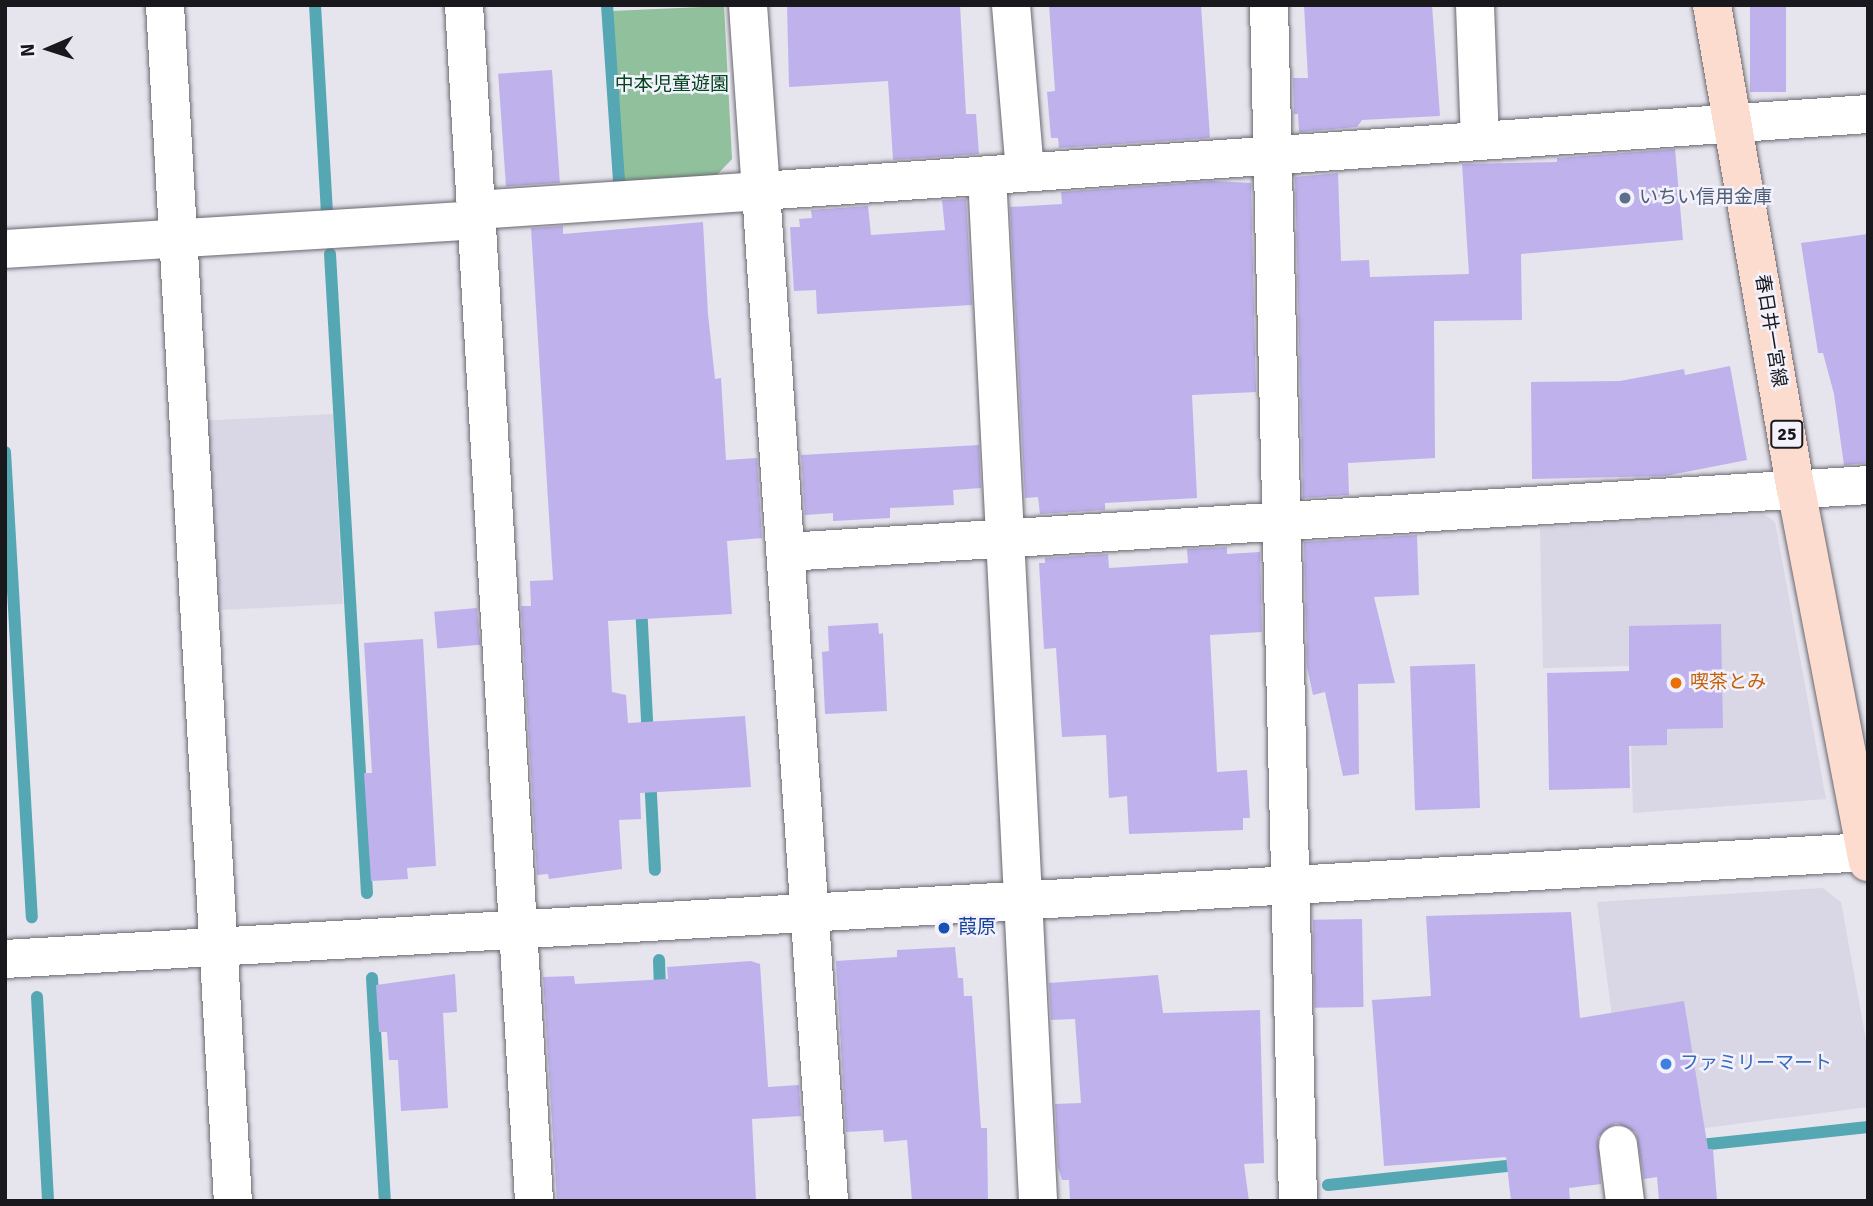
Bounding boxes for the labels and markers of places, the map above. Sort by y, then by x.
place label: いちい信用金庫 [1639,187,1772,209]
marker: いちい信用金庫 [1617,190,1633,206]
place label: 喫茶とみ [1690,672,1766,694]
marker: 喫茶とみ [1668,675,1684,691]
place label: 葭原 [958,917,996,939]
marker: 葭原 [936,920,952,936]
place label: ファミリーマート [1680,1053,1832,1075]
marker: ファミリーマート [1658,1056,1674,1072]

